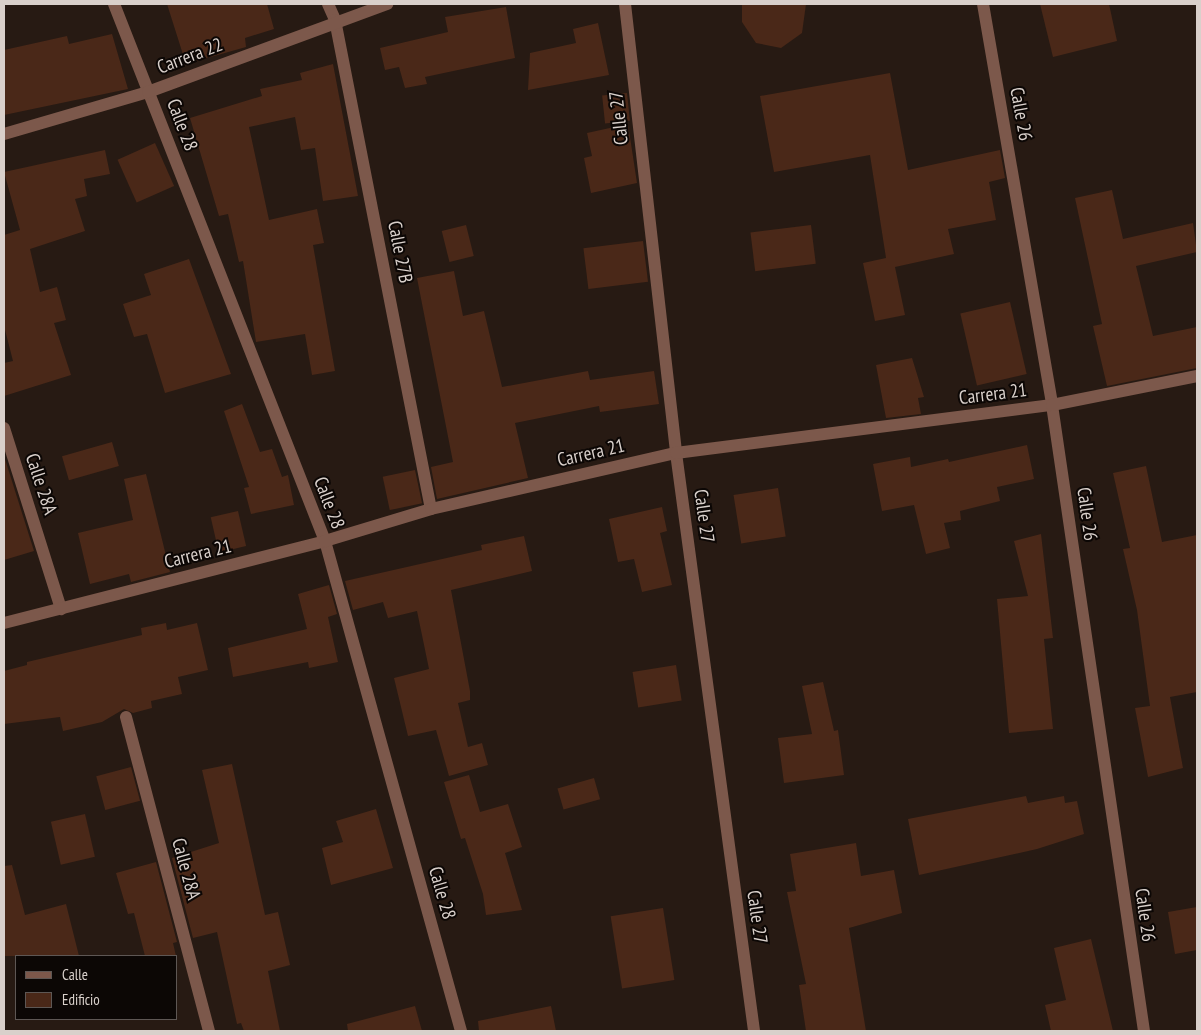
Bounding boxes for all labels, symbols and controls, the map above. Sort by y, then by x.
street label: Carrera 22 [154,33,226,79]
street label: Calle 26 [1005,85,1037,143]
street label: Calle 27 [605,90,633,146]
street label: Calle 28 [162,96,202,154]
street label: Calle 27B [383,219,417,285]
street label: Carrera 21 [958,379,1028,409]
street label: Carrera 21 [555,434,627,472]
street label: Calle 28A [20,451,62,517]
street label: Calle 28 [309,474,349,532]
street label: Calle 26 [1072,486,1102,542]
street label: Calle 27 [689,488,719,544]
street label: Carrera 21 [162,535,234,573]
street label: Calle 28A [167,836,205,902]
street label: Calle 28 [424,864,460,922]
street label: Calle 26 [1130,887,1160,943]
street label: Calle 27 [742,889,772,945]
legend [15,955,178,1020]
text: Calle [62,965,88,984]
text: Edificio [62,990,100,1009]

